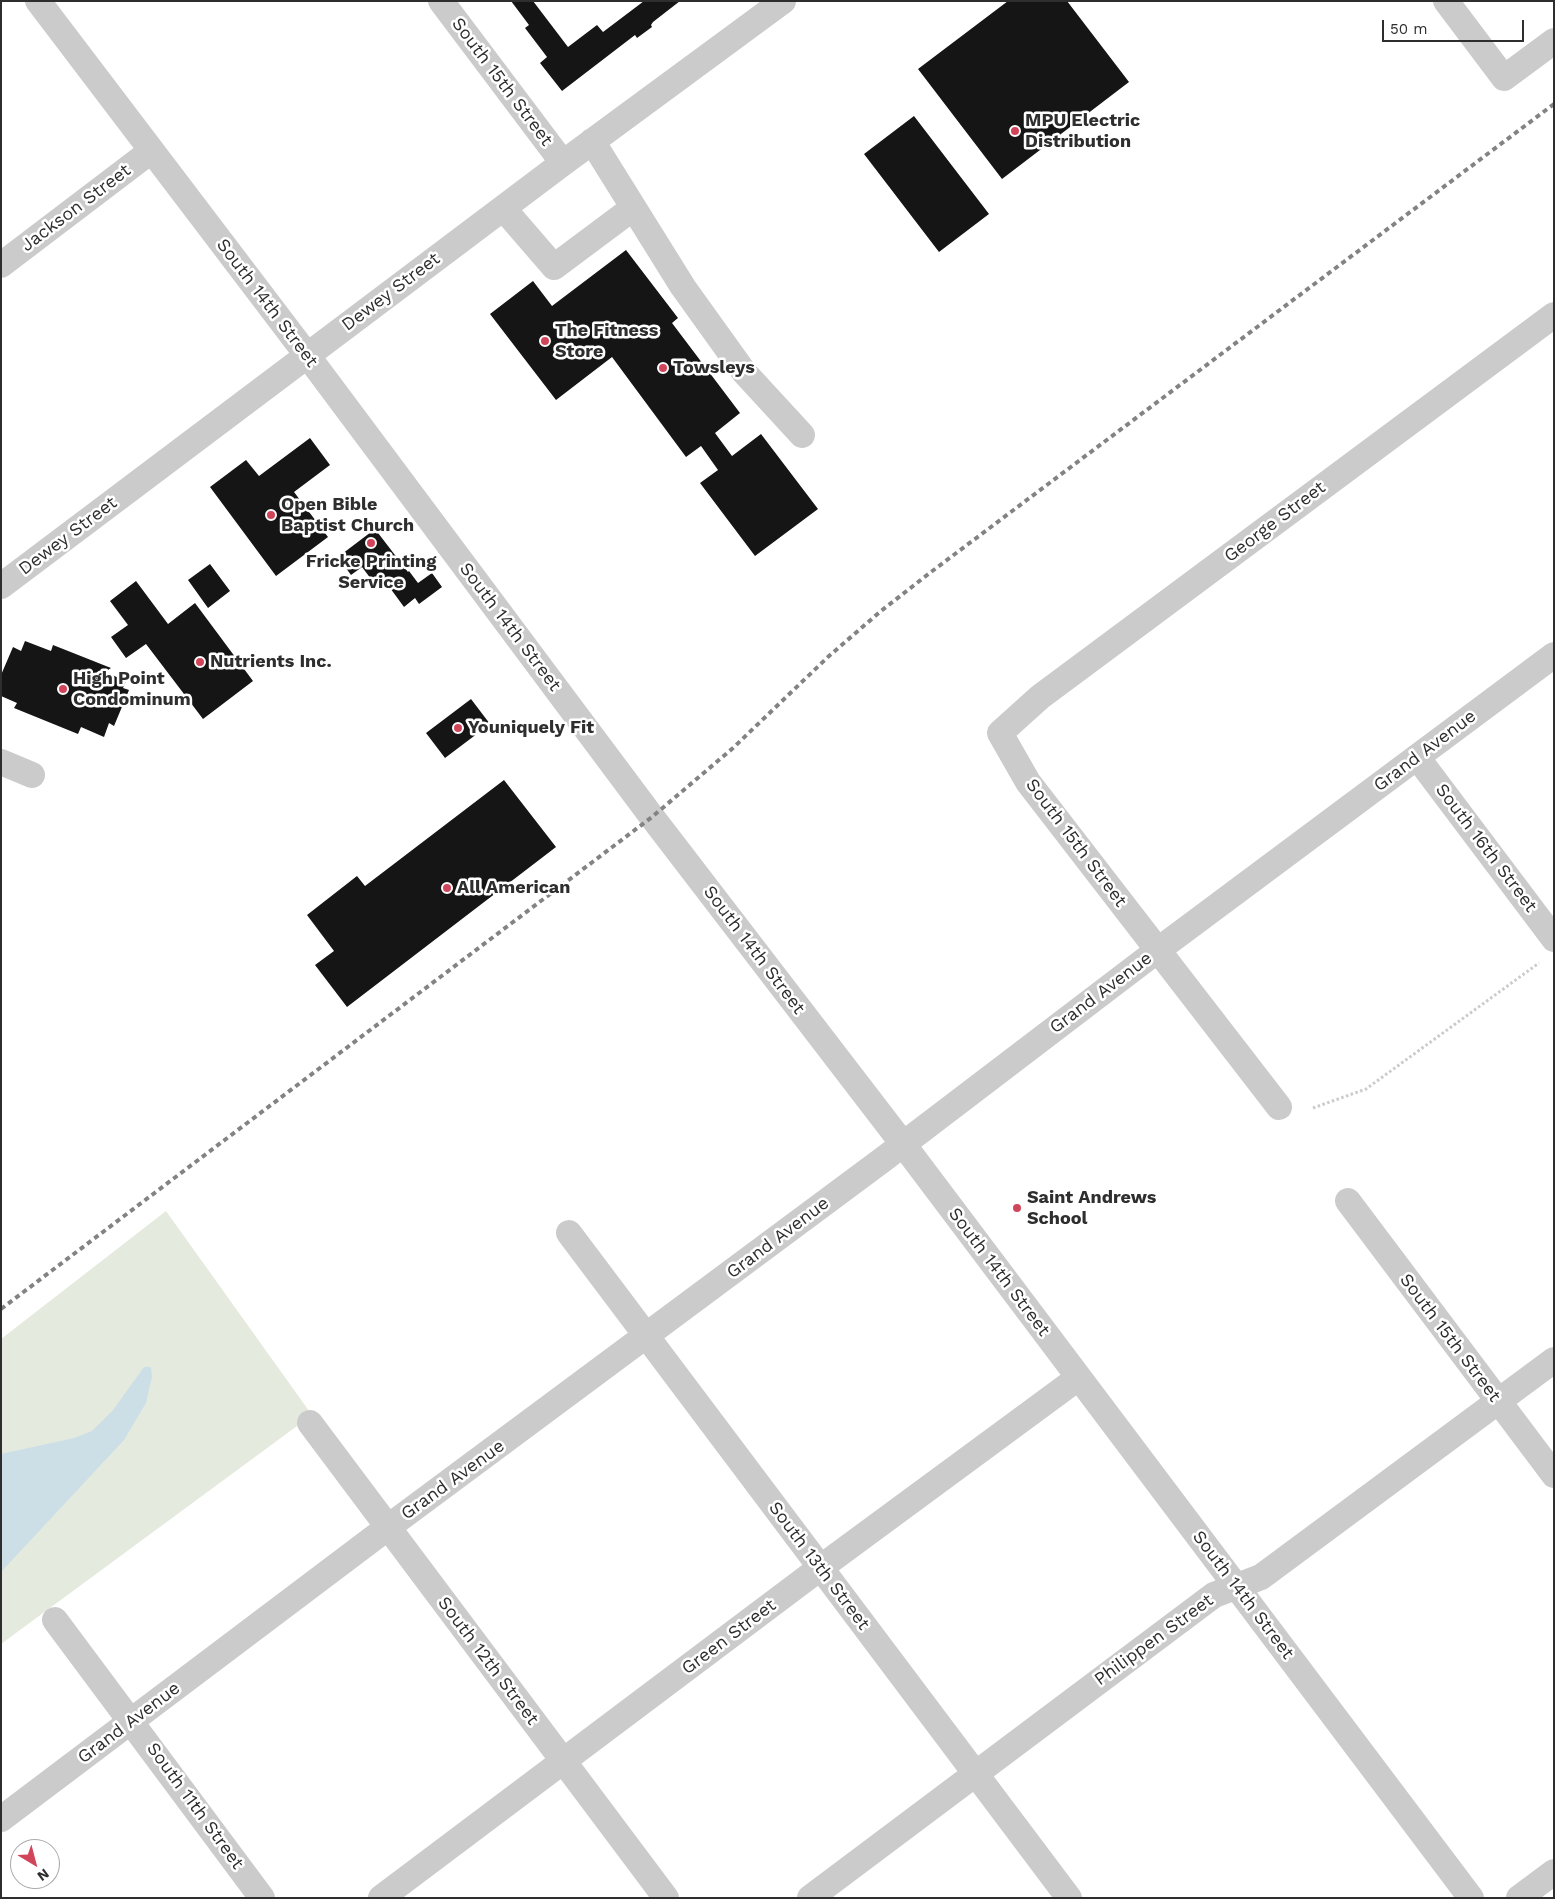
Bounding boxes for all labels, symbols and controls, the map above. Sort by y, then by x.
scale bar [1385,10,1528,42]
street label: South 15th Street [447,14,557,150]
text: 50 m [1390,20,1427,38]
place label: MPU Electric Distribution [1025,110,1140,152]
marker: MPU Electric Distribution [1009,125,1021,137]
street label: Jackson Street [17,160,135,256]
street label: South 14th Street [212,234,322,372]
street label: Dewey Street [338,248,444,336]
place label: The Fitness Store [555,320,658,362]
marker: The Fitness Store [539,335,551,347]
place label: Towsleys [673,357,755,379]
marker: Towsleys [657,362,669,374]
street label: George Street [1220,477,1330,567]
street label: Dewey Street [15,492,121,580]
place label: Open Bible Baptist Church [281,494,414,536]
marker: Open Bible Baptist Church [265,509,277,521]
marker: Fricke Printing Service [365,537,377,549]
place label: Fricke Printing Service [306,551,436,594]
street label: South 14th Street [455,558,565,696]
place label: Nutrients Inc. [210,651,332,673]
marker: Nutrients Inc. [194,656,206,668]
place label: High Point Condominum [73,668,191,711]
marker: High Point Condominum [57,683,69,695]
street label: Grand Avenue [1370,706,1480,796]
place label: Youniquely Fit [468,717,594,739]
marker: Youniquely Fit [452,722,464,734]
street label: South 15th Street [1021,775,1131,911]
street label: South 16th Street [1431,780,1541,916]
place label: All American [457,877,570,899]
street label: South 14th Street [699,881,809,1019]
marker: All American [441,882,453,894]
street label: Grand Avenue [1046,948,1156,1038]
place label: Saint Andrews School [1027,1187,1156,1230]
street label: Grand Avenue [723,1193,833,1283]
marker: Saint Andrews School [1011,1202,1023,1214]
street label: South 14th Street [944,1203,1054,1341]
street label: South 15th Street [1395,1270,1505,1406]
street label: Grand Avenue [397,1435,509,1525]
street label: South 13th Street [764,1498,874,1634]
street label: South 14th Street [1188,1526,1298,1664]
street label: Philippen Street [1090,1590,1218,1690]
street label: South 12th Street [433,1593,543,1729]
street label: Green Street [678,1595,780,1679]
street label: Grand Avenue [74,1678,184,1768]
street label: South 11th Street [142,1738,248,1874]
north arrow [10,1839,60,1889]
text: N [34,1866,52,1885]

